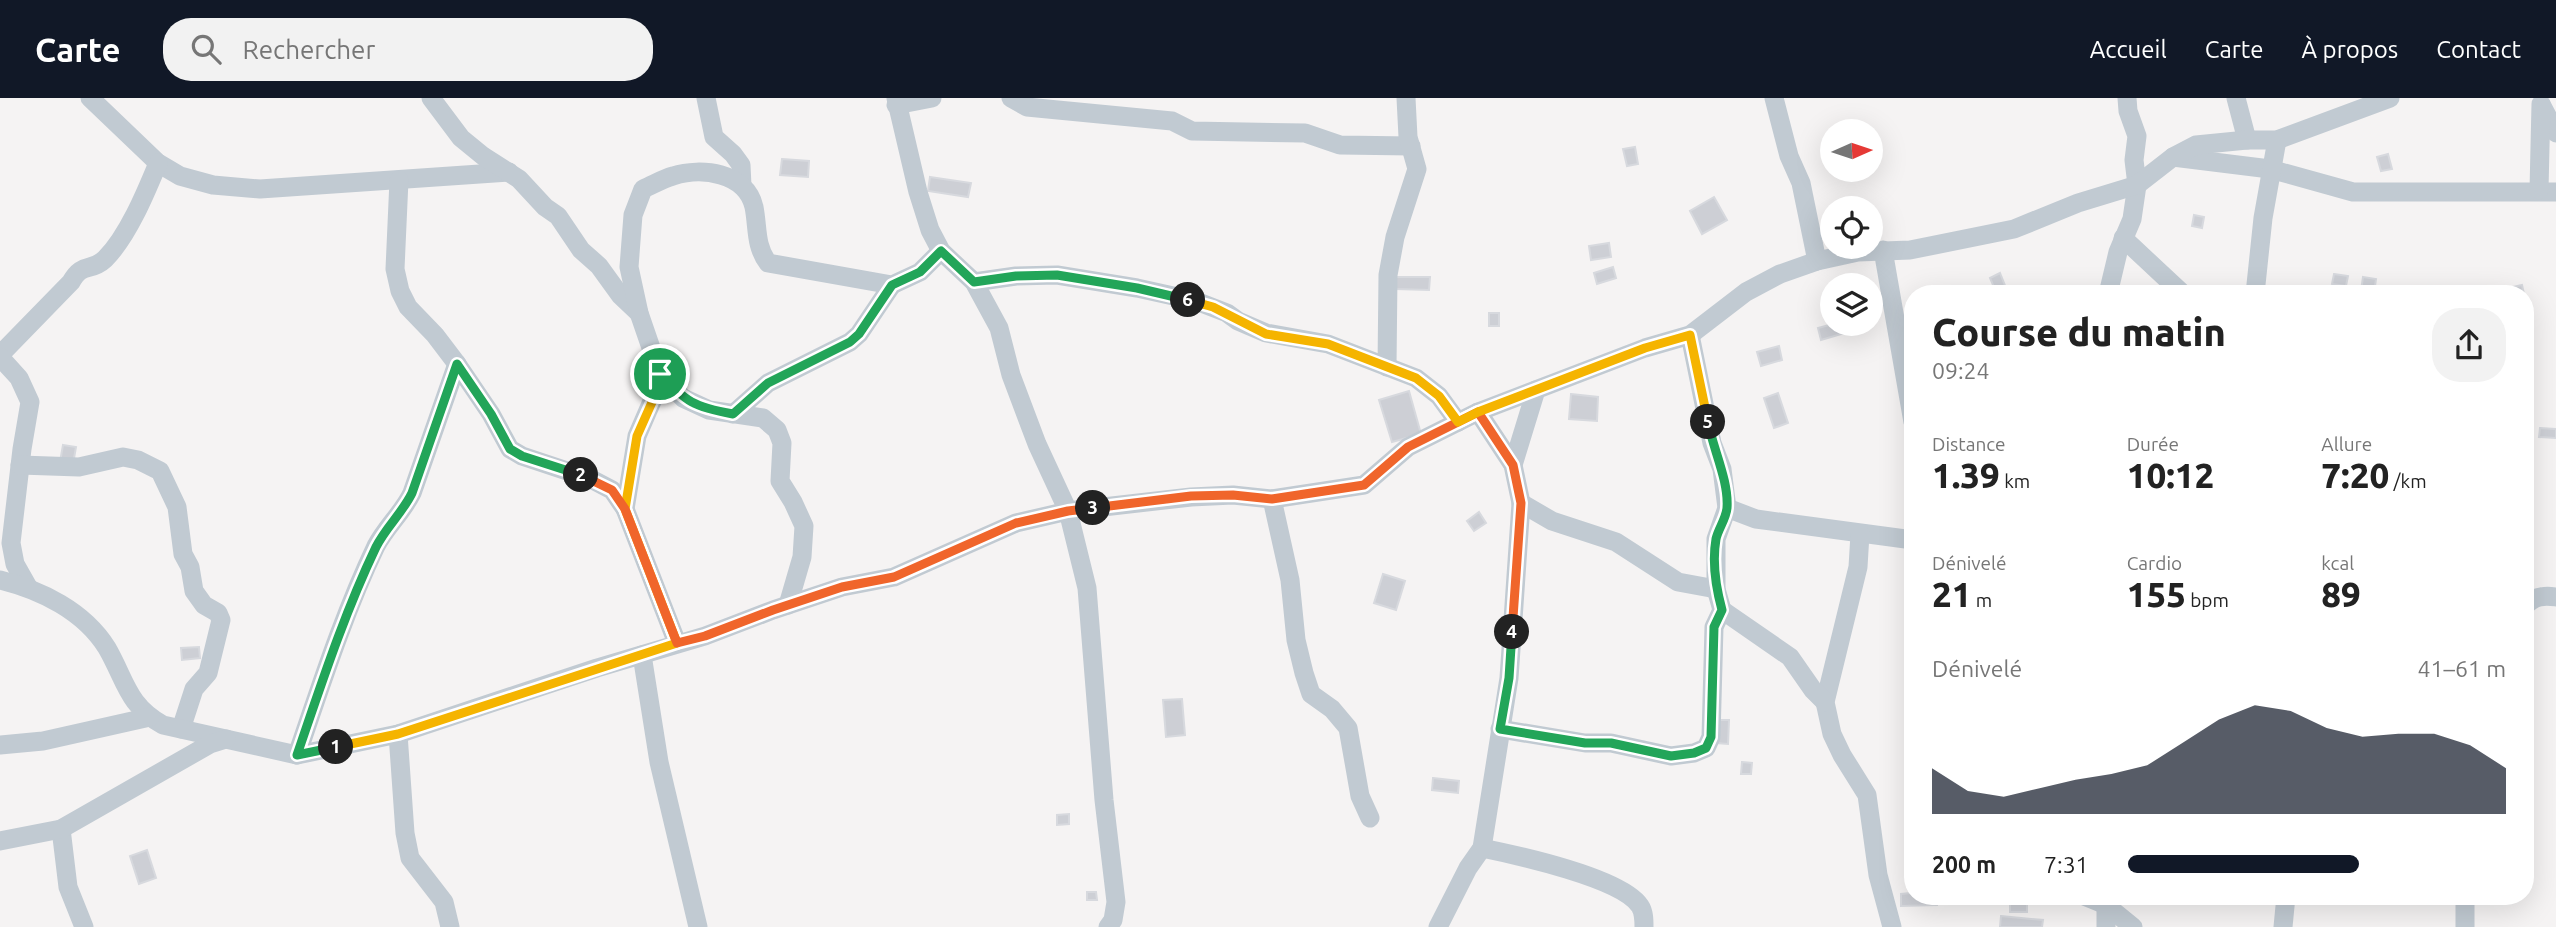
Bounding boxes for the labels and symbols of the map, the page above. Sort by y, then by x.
north arrow [1820,119,1883,182]
pin: 6 [1170,282,1206,318]
pin [630,344,690,404]
pin: 5 [1690,404,1726,440]
pin: 2 [564,458,598,492]
pin: 3 [1076,490,1110,526]
pin: 4 [1494,614,1530,650]
pin: 1 [318,730,354,764]

